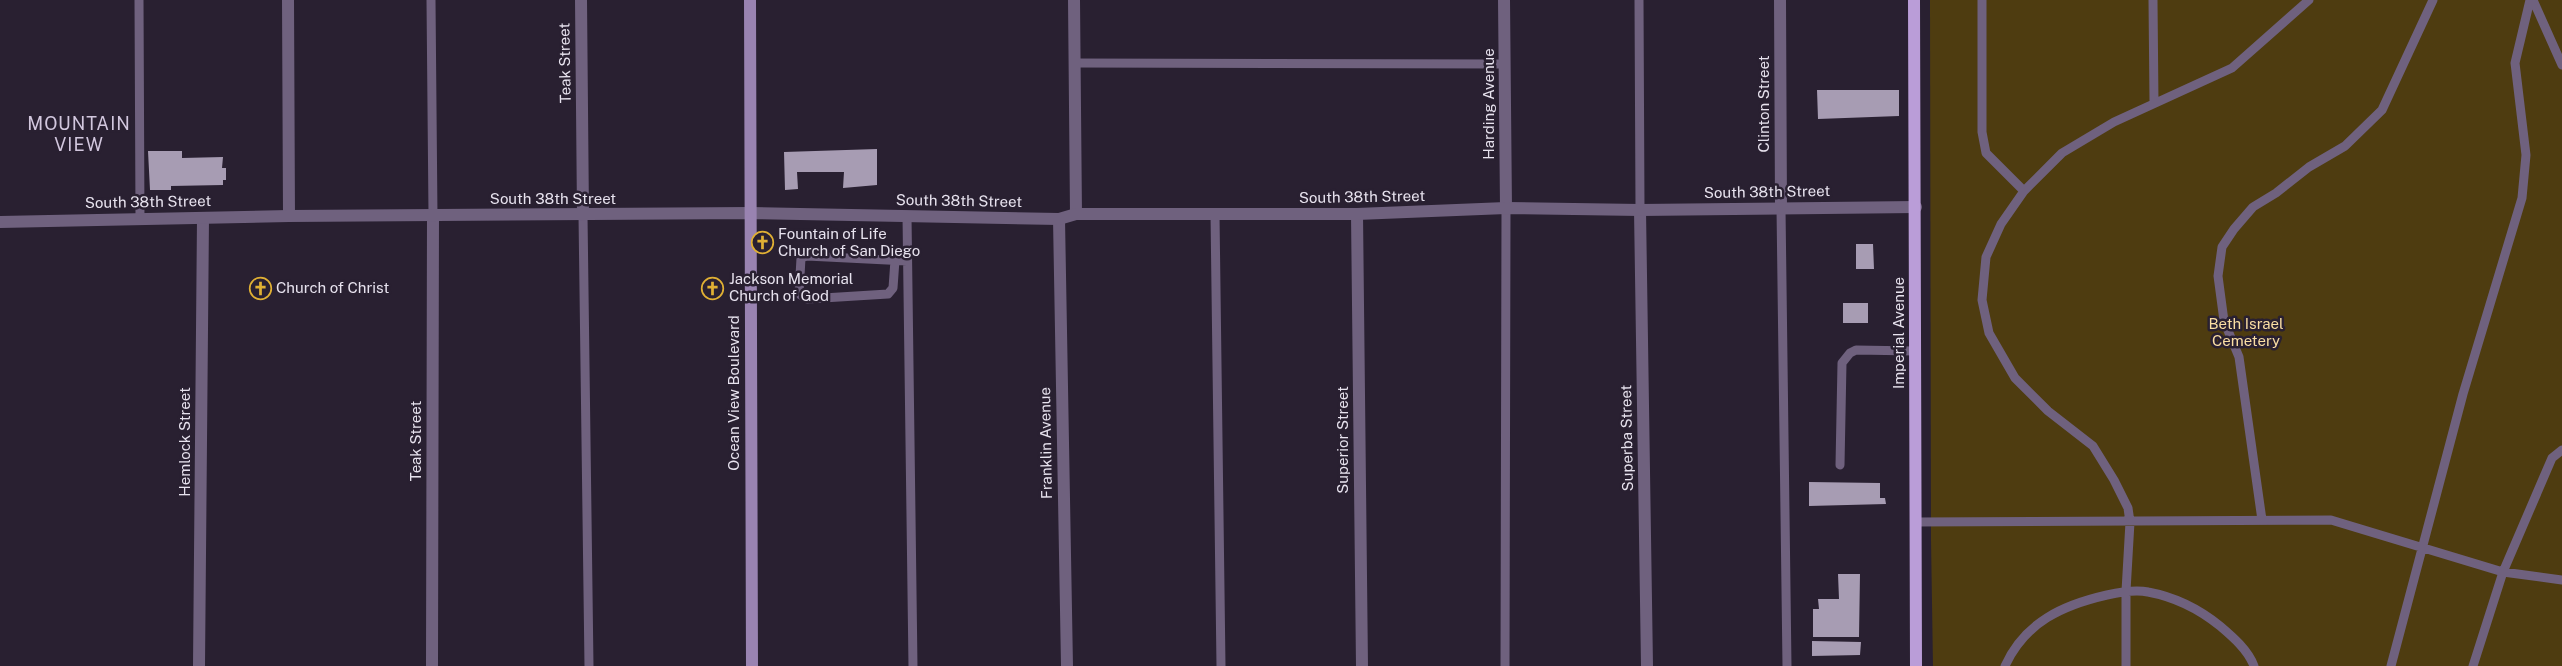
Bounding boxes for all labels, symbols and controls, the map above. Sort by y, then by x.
street label: Teak Street [555,22,574,103]
street label: Harding Avenue [1480,48,1497,160]
street label: Clinton Street [1755,55,1772,153]
district label: MOUNTAIN VIEW [27,113,131,155]
street label: South 38th Street [1704,182,1830,201]
street label: South 38th Street [1299,187,1425,206]
street label: South 38th Street [490,190,616,207]
street label: South 38th Street [896,191,1022,210]
street label: South 38th Street [85,192,211,211]
place label: Fountain of Life Church of San Diego [778,225,920,259]
church icon: Fountain of Life Church of San Diego [750,231,774,255]
place label: Jackson Memorial Church of God [729,270,853,304]
church icon: Church of Christ [248,276,272,300]
church icon: Jackson Memorial Church of God [701,276,725,300]
street label: Imperial Avenue [1890,277,1907,389]
place label: Church of Christ [276,279,389,296]
street label: Ocean View Boulevard [725,315,742,471]
park label: Beth Israel Cemetery [2208,315,2284,349]
street label: Superba Street [1617,384,1636,492]
street label: Superior Street [1334,386,1351,494]
street label: Hemlock Street [176,387,193,497]
street label: Franklin Avenue [1036,387,1055,499]
street label: Teak Street [407,401,424,481]

